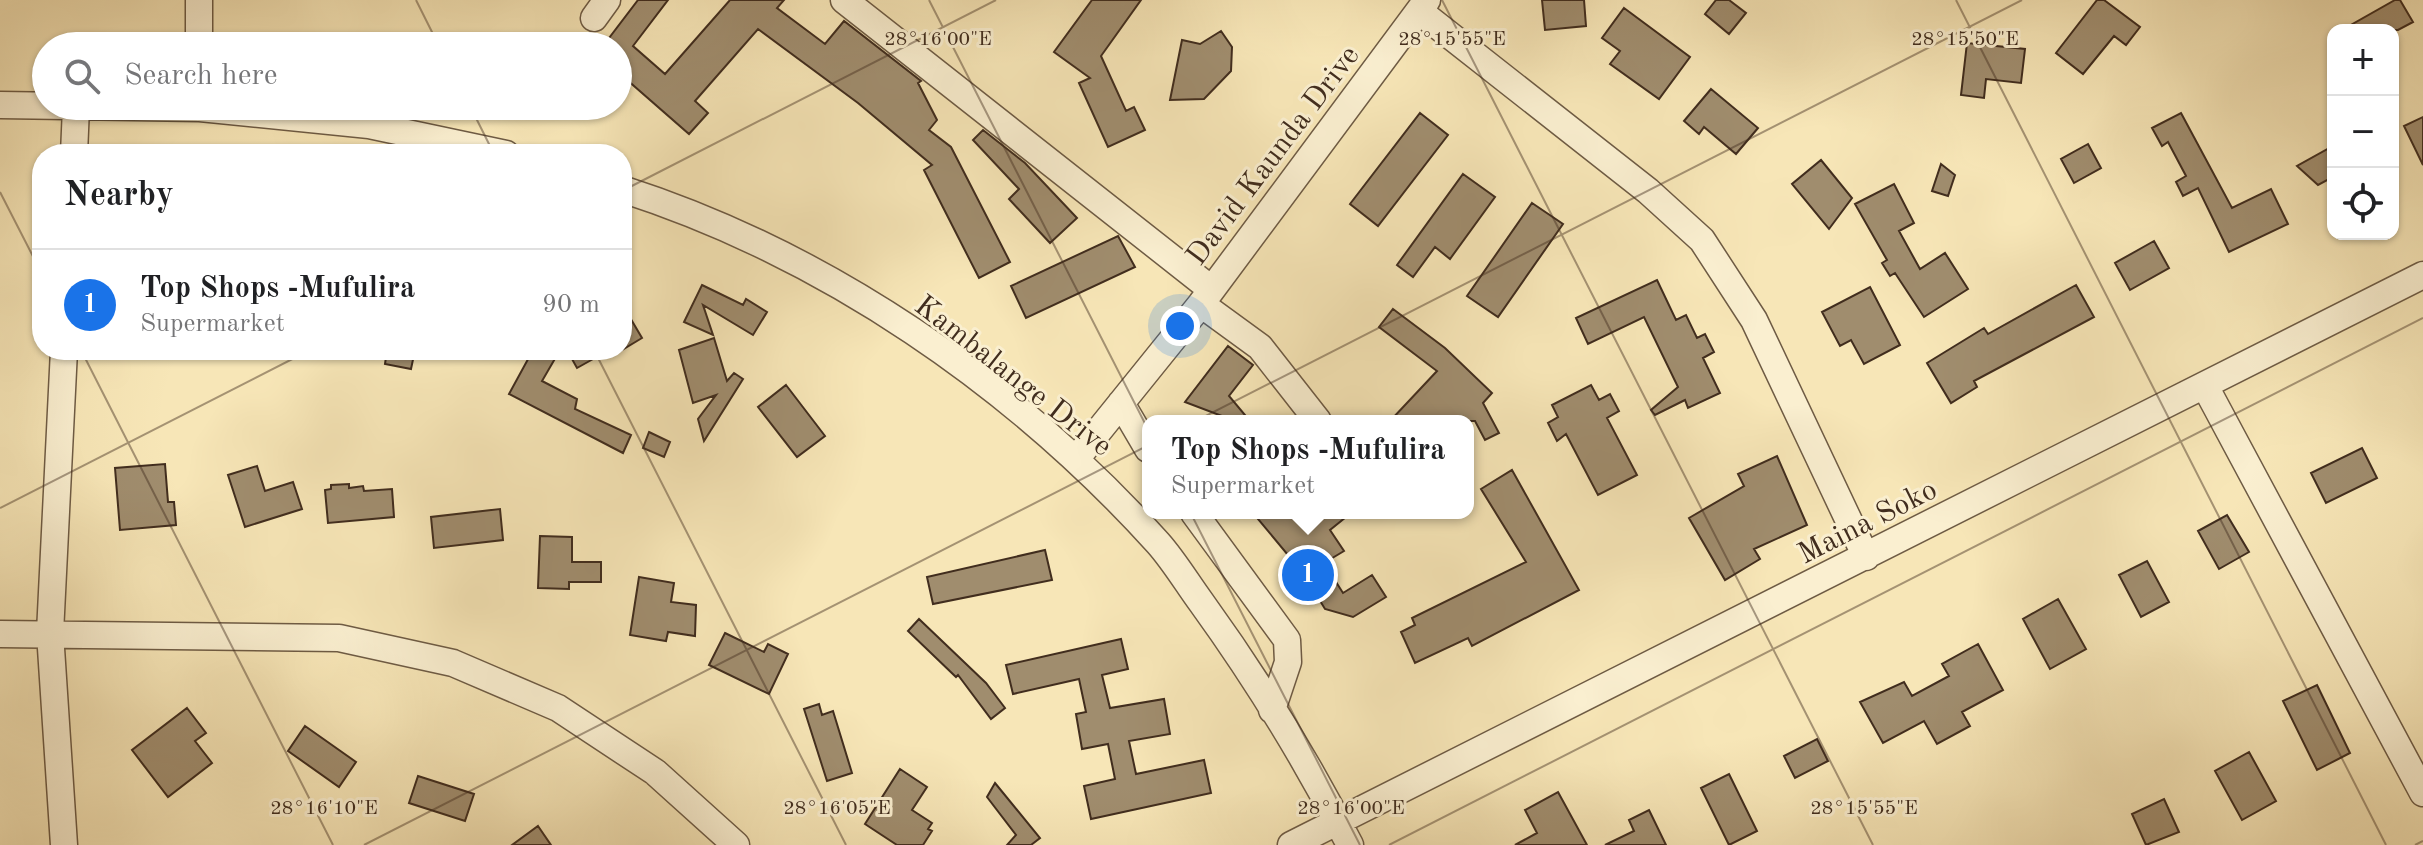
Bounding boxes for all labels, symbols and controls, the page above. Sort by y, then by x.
map controls [2327,24,2399,240]
button: + [2327,24,2399,96]
text: 28°16'00"E [884,30,992,50]
text: 28°15'55"E [1398,30,1506,50]
text: 28°15'50"E [1911,30,2019,50]
search box [32,32,632,120]
street label: David Kaunda Drive [1182,41,1366,271]
icon: search [60,54,104,98]
text: Search here [124,61,278,91]
button: − [2327,96,2399,168]
button: locate [2327,168,2399,240]
text: Nearby [64,179,174,213]
text: Top Shops -Mufulira [140,274,415,304]
street label: Kambalange Drive [909,291,1117,463]
text: 1 [82,292,98,318]
text: 90 m [542,292,600,318]
your location [1160,306,1200,346]
text: Supermarket [140,311,285,337]
popup [1142,415,1474,519]
text: Top Shops -Mufulira [1170,436,1446,466]
text: Supermarket [1170,473,1315,499]
street label: Maina Soko [1794,475,1942,571]
pin: 1 [1282,545,1334,605]
text: 28°16'10"E [270,799,378,819]
text: 28°16'05"E [783,799,891,819]
text: 28°16'00"E [1297,799,1405,819]
text: 28°15'55"E [1810,799,1918,819]

